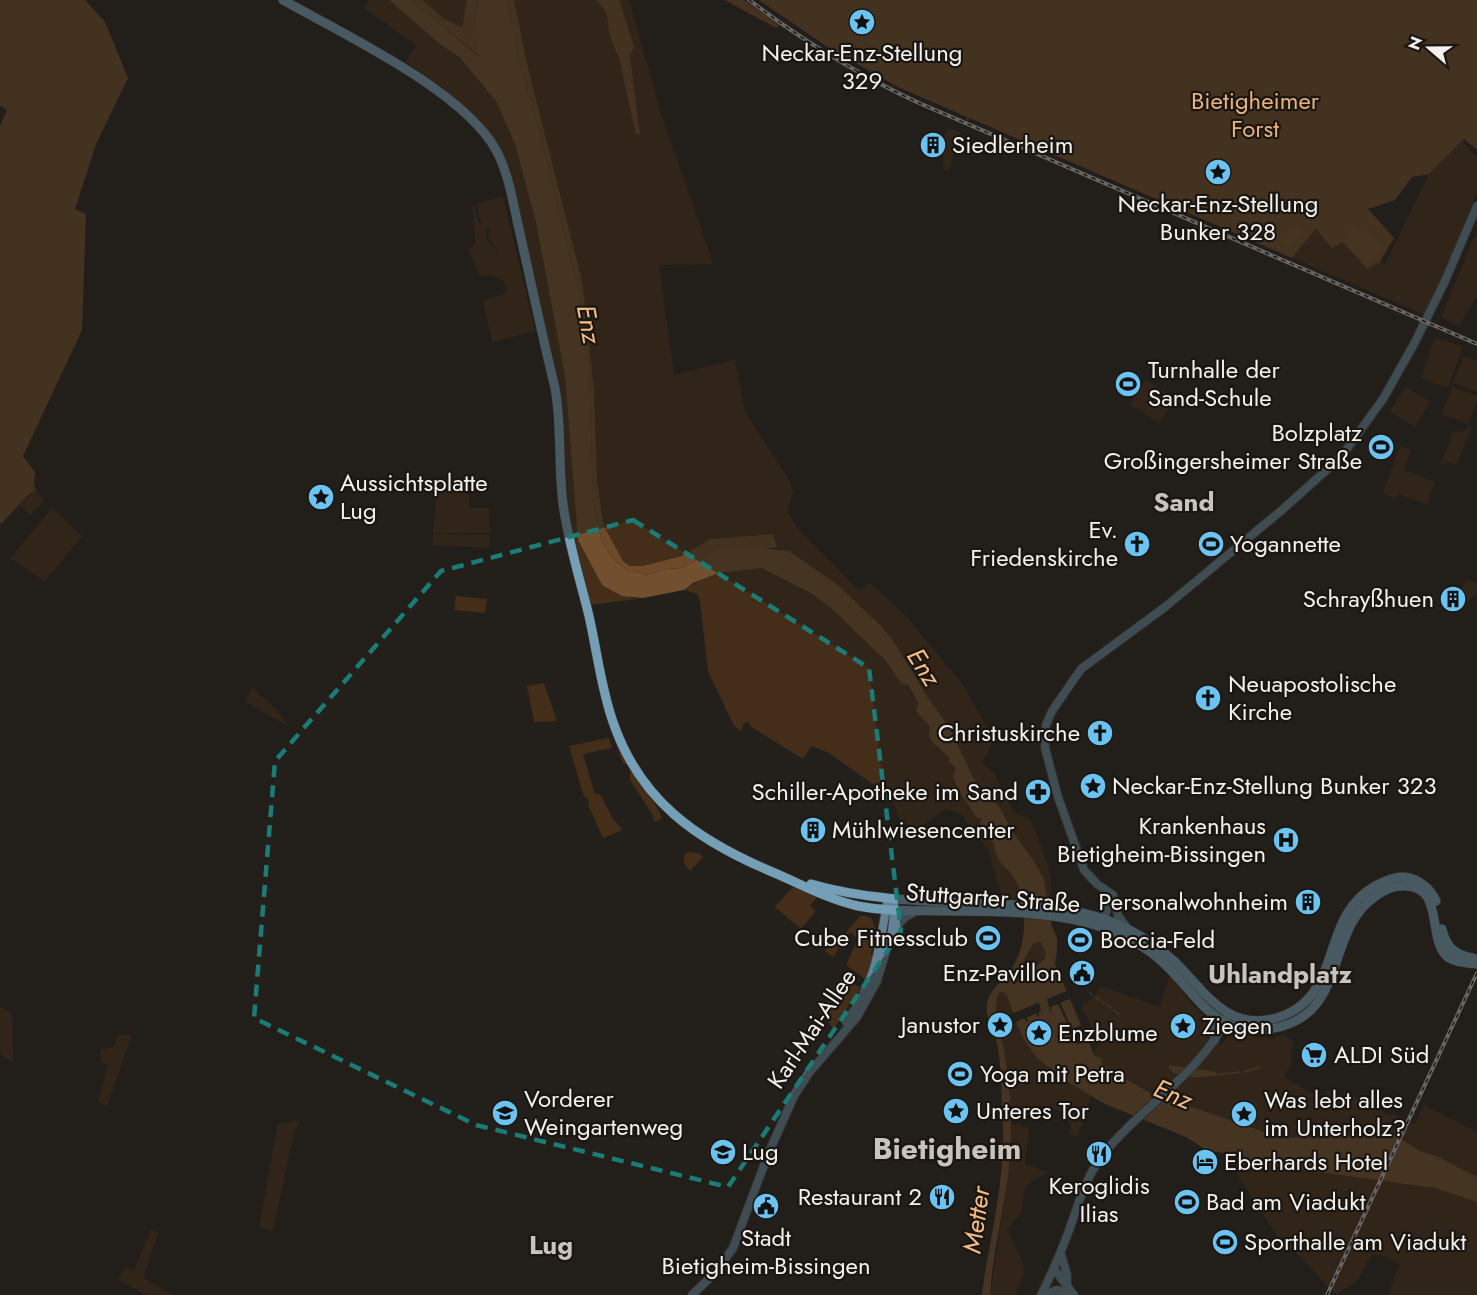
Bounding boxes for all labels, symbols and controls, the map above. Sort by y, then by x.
place icon: Neckar-Enz-Stellung 329 [847,7,877,37]
north arrow [1399,18,1459,78]
text: N [1402,33,1428,53]
place label: Neckar-Enz-Stellung 329 [762,35,962,98]
park label: Bietigheimer Forst [1191,83,1320,146]
place label: Siedlerheim [952,127,1073,162]
building icon: Siedlerheim [918,130,948,160]
place icon: Neckar-Enz-Stellung Bunker 328 [1203,157,1233,187]
place label: Neckar-Enz-Stellung Bunker 328 [1118,186,1318,249]
water label: Enz [567,302,611,348]
place label: Turnhalle der Sand-Schule [1148,352,1280,415]
sports icon: Turnhalle der Sand-Schule [1113,369,1143,399]
place label: Bolzplatz Großingersheimer Straße [1104,415,1362,478]
sports icon: Bolzplatz Großingersheimer Straße [1366,432,1396,462]
place label: Aussichtsplatte Lug [340,465,488,528]
place icon: Aussichtsplatte Lug [306,482,336,512]
district label: Sand [1153,483,1215,521]
place label: Ev. Friedenskirche [970,512,1118,575]
place label: Yogannette [1230,526,1341,561]
church icon: Ev. Friedenskirche [1122,529,1152,559]
sports icon: Yogannette [1196,529,1226,559]
place label: Schrayßhuen [1303,581,1434,616]
building icon: Schrayßhuen [1438,584,1468,614]
water label: Enz [898,641,951,695]
place label: Neuapostolische Kirche [1228,666,1396,729]
church icon: Neuapostolische Kirche [1193,683,1223,713]
place label: Christuskirche [938,715,1080,750]
church icon: Christuskirche [1085,718,1115,748]
place label: Neckar-Enz-Stellung Bunker 323 [1112,768,1437,803]
place icon: Neckar-Enz-Stellung Bunker 323 [1078,771,1108,801]
place label: Schiller-Apotheke im Sand [752,774,1018,809]
pharmacy icon: Schiller-Apotheke im Sand [1023,777,1053,807]
place label: Krankenhaus Bietigheim-Bissingen [1057,808,1266,871]
place label: Mühlwiesencenter [832,812,1015,847]
building icon: Mühlwiesencenter [798,815,828,845]
hospital icon: Krankenhaus Bietigheim-Bissingen [1271,825,1301,855]
street label: Stuttgarter Straße [905,874,1081,921]
place label: Personalwohnheim [1098,884,1288,919]
building icon: Personalwohnheim [1293,887,1323,917]
place label: Cube Fitnessclub [794,920,968,955]
place label: Boccia-Feld [1100,922,1215,957]
sports icon: Cube Fitnessclub [973,923,1003,953]
sports icon: Boccia-Feld [1065,925,1095,955]
place label: Enz-Pavillon [943,955,1062,990]
district label: Uhlandplatz [1208,955,1352,993]
public building icon: Enz-Pavillon [1067,958,1097,988]
street label: Karl-Mai-Allee [759,962,865,1096]
place label: Janustor [898,1007,981,1042]
place label: Ziegen [1202,1008,1272,1043]
place icon: Janustor [985,1010,1015,1040]
place icon: Ziegen [1168,1011,1198,1041]
place label: Enzblume [1058,1015,1158,1050]
place icon: Enzblume [1024,1018,1054,1048]
place label: ALDI Süd [1334,1037,1429,1072]
supermarket icon: ALDI Süd [1299,1040,1329,1070]
place label: Yoga mit Petra [980,1056,1125,1091]
sports icon: Yoga mit Petra [945,1059,975,1089]
water label: Enz [1148,1069,1200,1120]
place label: Vorderer Weingartenweg [524,1081,683,1144]
place label: Was lebt alles im Unterholz? [1264,1082,1406,1145]
place label: Unteres Tor [976,1093,1090,1128]
place icon: Unteres Tor [941,1096,971,1126]
school or university icon: Vorderer Weingartenweg [490,1098,520,1128]
place icon: Was lebt alles im Unterholz? [1229,1099,1259,1129]
district label: Bietigheim [873,1127,1021,1170]
place label: Lug [742,1134,779,1169]
school or university icon: Lug [708,1137,738,1167]
restaurant icon: Keroglidis Ilias [1084,1139,1114,1169]
place label: Eberhards Hotel [1224,1144,1388,1179]
hotel icon: Eberhards Hotel [1190,1147,1220,1177]
place label: Keroglidis Ilias [1048,1168,1150,1231]
place label: Restaurant 2 [798,1179,922,1214]
restaurant icon: Restaurant 2 [927,1182,957,1212]
water label: Metter [953,1183,1000,1256]
place label: Bad am Viadukt [1206,1184,1366,1219]
sports icon: Bad am Viadukt [1172,1187,1202,1217]
public building icon: Stadt Bietigheim-Bissingen [751,1191,781,1221]
place label: Stadt Bietigheim-Bissingen [661,1220,871,1283]
place label: Sporthalle am Viadukt [1244,1224,1467,1259]
district label: Lug [529,1226,573,1264]
sports icon: Sporthalle am Viadukt [1210,1227,1240,1257]

